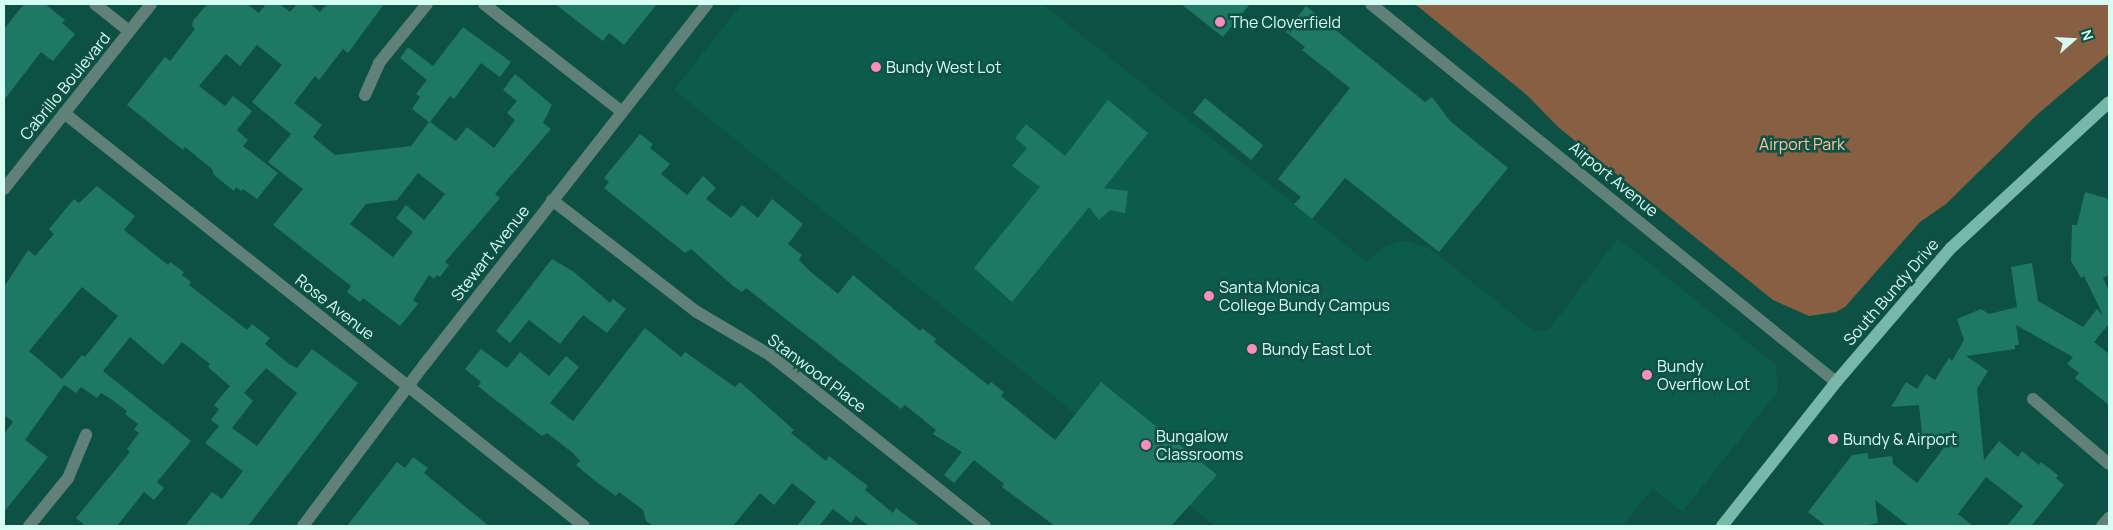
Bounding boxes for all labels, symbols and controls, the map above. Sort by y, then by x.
place label: The Cloverfield [1230,12,1341,32]
north arrow [2048,15,2098,65]
marker: The Cloverfield [1214,16,1226,28]
text: N [2077,27,2098,43]
street label: Cabrillo Boulevard [16,28,114,144]
place label: Bundy West Lot [886,57,1001,77]
marker: Bundy West Lot [870,61,882,73]
park label: Airport Park [1759,134,1845,154]
street label: Airport Avenue [1566,137,1662,221]
street label: Stewart Avenue [447,201,533,305]
street label: South Bundy Drive [1839,235,1943,349]
street label: Rose Avenue [292,270,378,344]
place label: Santa Monica College Bundy Campus [1219,277,1390,315]
marker: Santa Monica College Bundy Campus [1203,290,1215,302]
street label: Stanwood Place [764,330,870,416]
place label: Bundy East Lot [1262,339,1372,359]
marker: Bundy East Lot [1246,343,1258,355]
place label: Bundy Overflow Lot [1657,356,1750,394]
marker: Bundy Overflow Lot [1641,369,1653,381]
place label: Bungalow Classrooms [1156,426,1243,464]
place label: Bundy & Airport [1843,429,1957,449]
marker: Bundy & Airport [1827,433,1839,445]
marker: Bungalow Classrooms [1140,439,1152,451]

